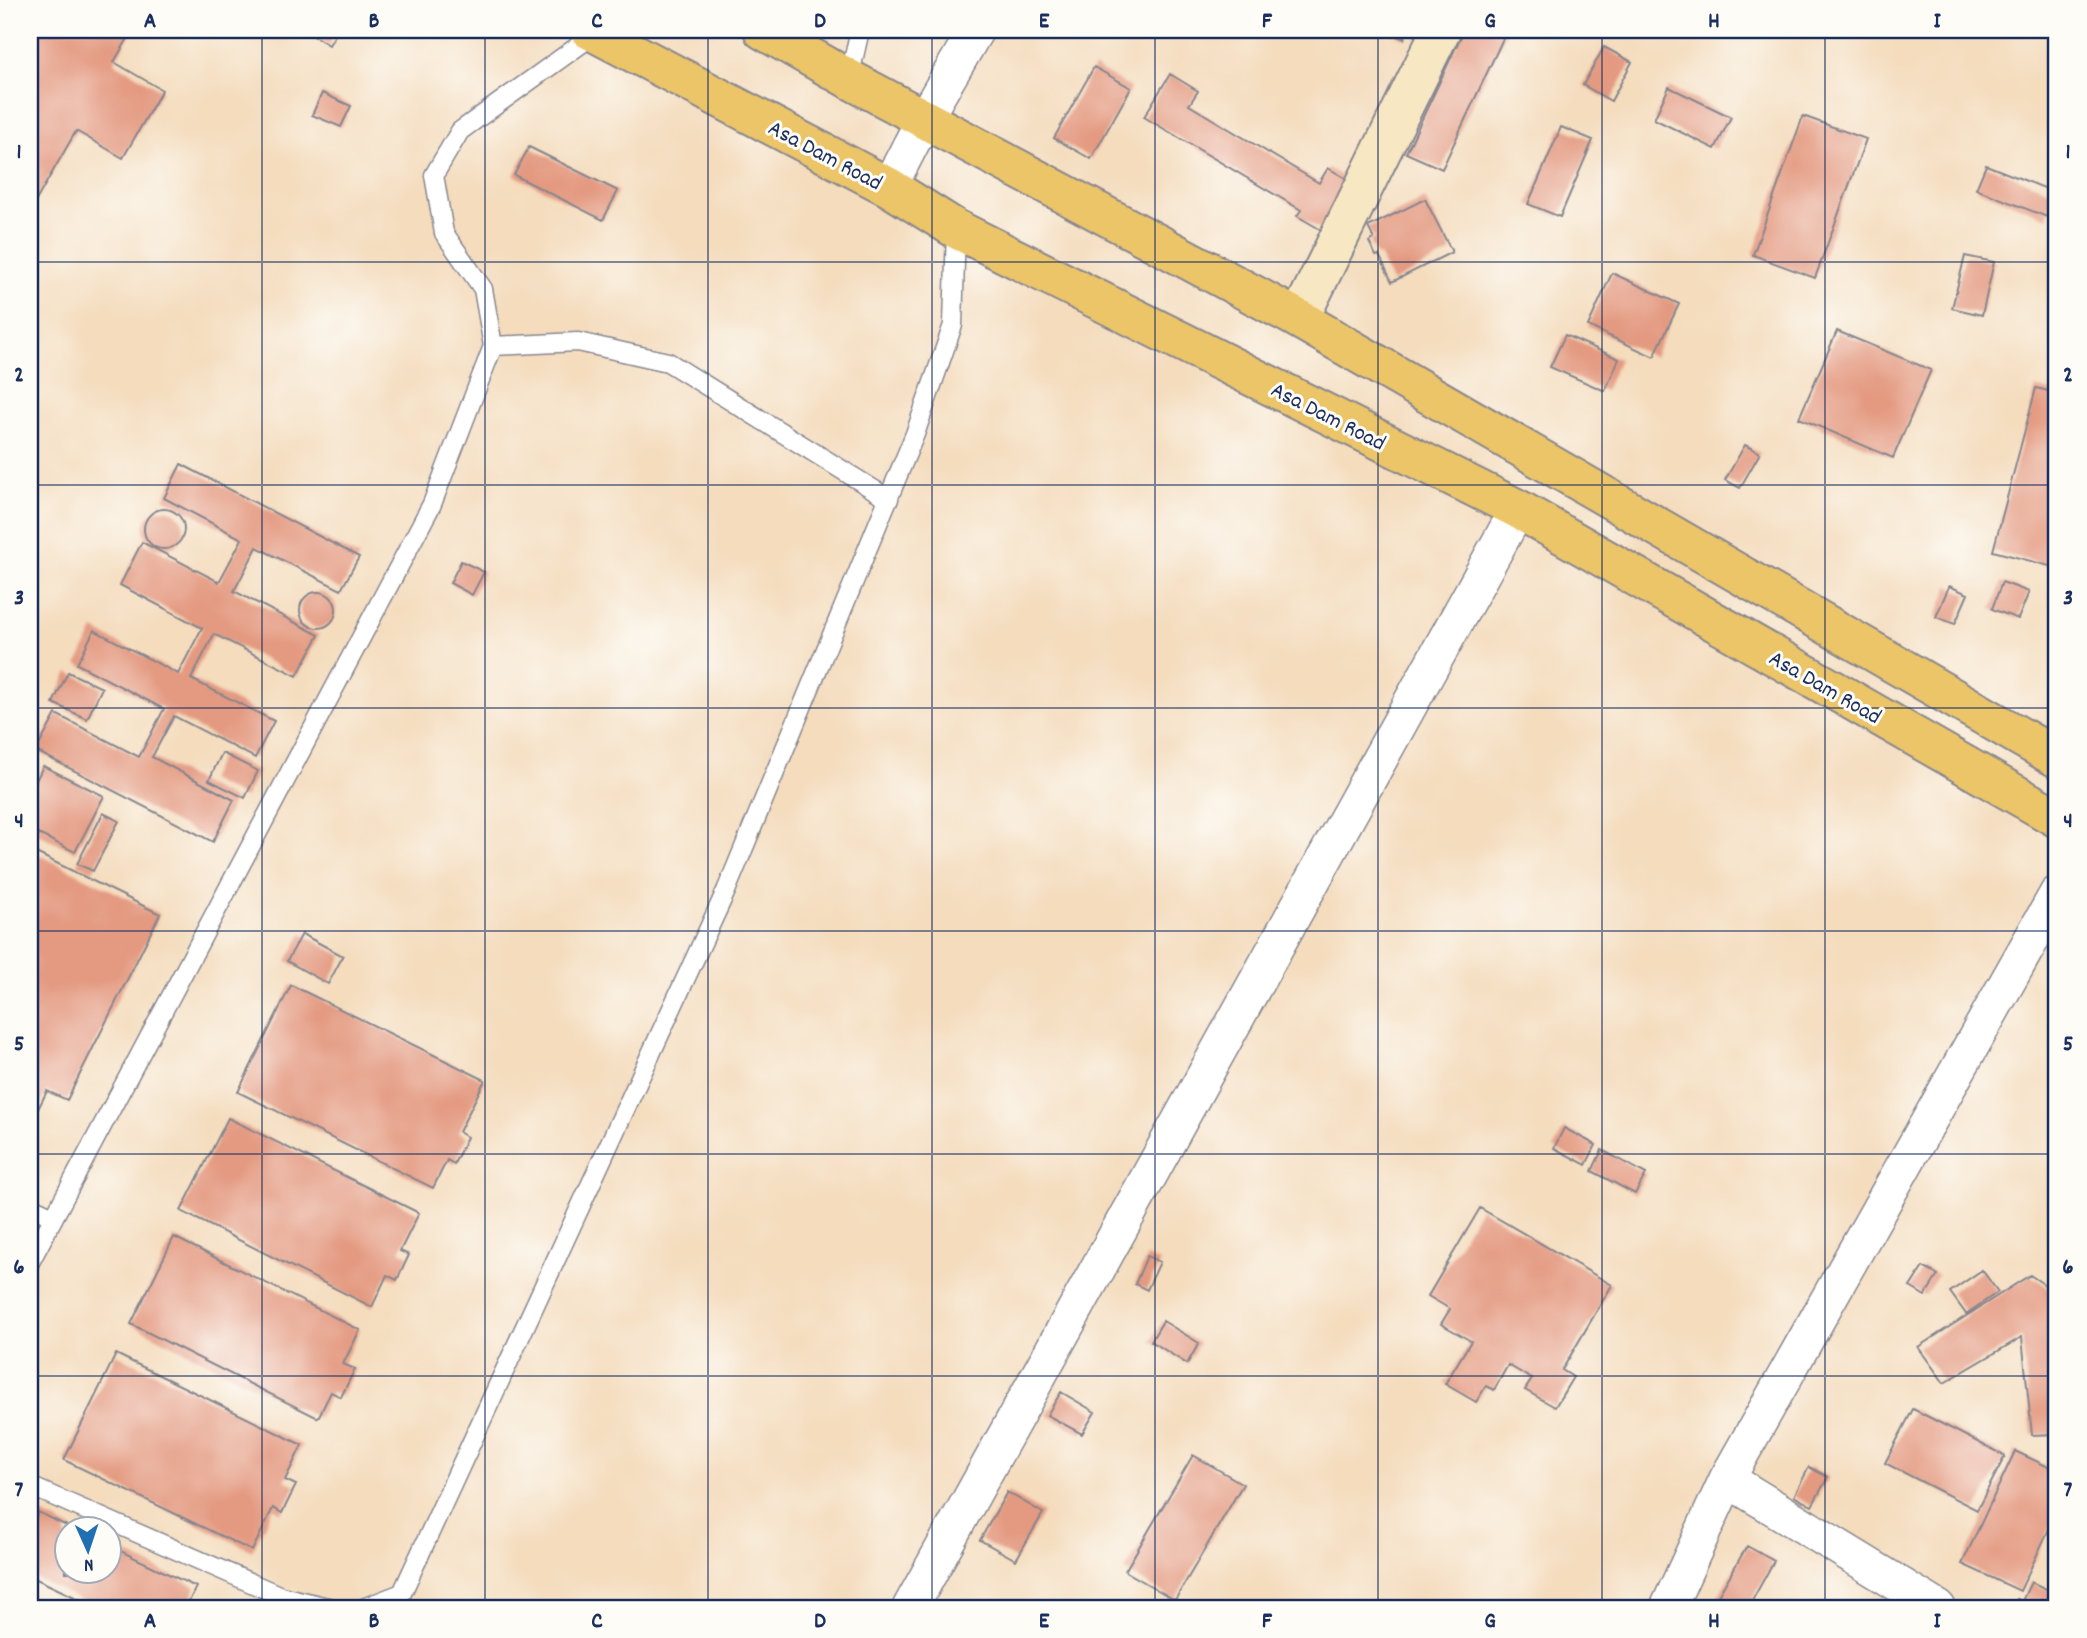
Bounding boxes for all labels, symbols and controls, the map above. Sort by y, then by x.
text: A [144,6,156,39]
text: B [369,6,380,39]
text: C [591,6,603,39]
text: D [814,6,826,39]
text: E [1039,6,1050,39]
text: F [1262,6,1273,39]
text: G [1484,6,1496,39]
text: H [1708,6,1720,39]
text: I [1933,6,1941,39]
street label: Asa Dam Road [761,113,887,201]
text: 1 [16,137,22,170]
text: 1 [2065,137,2071,170]
text: 2 [14,360,24,393]
text: 2 [2063,360,2073,393]
street label: Asa Dam Road [1264,375,1391,461]
text: 3 [14,583,24,616]
text: 3 [2063,583,2073,616]
street label: Asa Dam Road [1762,643,1887,735]
text: 4 [14,806,24,839]
text: 4 [2063,806,2073,839]
text: 5 [14,1029,24,1062]
text: 5 [2063,1029,2073,1062]
text: 6 [13,1252,25,1285]
text: 6 [2062,1252,2074,1285]
text: 7 [15,1475,24,1508]
text: 7 [2064,1475,2073,1508]
north arrow [52,1516,122,1586]
text: N [83,1550,94,1577]
text: A [144,1606,156,1638]
text: B [369,1606,380,1638]
text: C [591,1606,603,1638]
text: D [814,1606,826,1638]
text: E [1039,1606,1050,1638]
text: F [1262,1606,1273,1638]
text: G [1484,1606,1496,1638]
text: H [1708,1606,1720,1638]
text: I [1933,1606,1941,1638]

